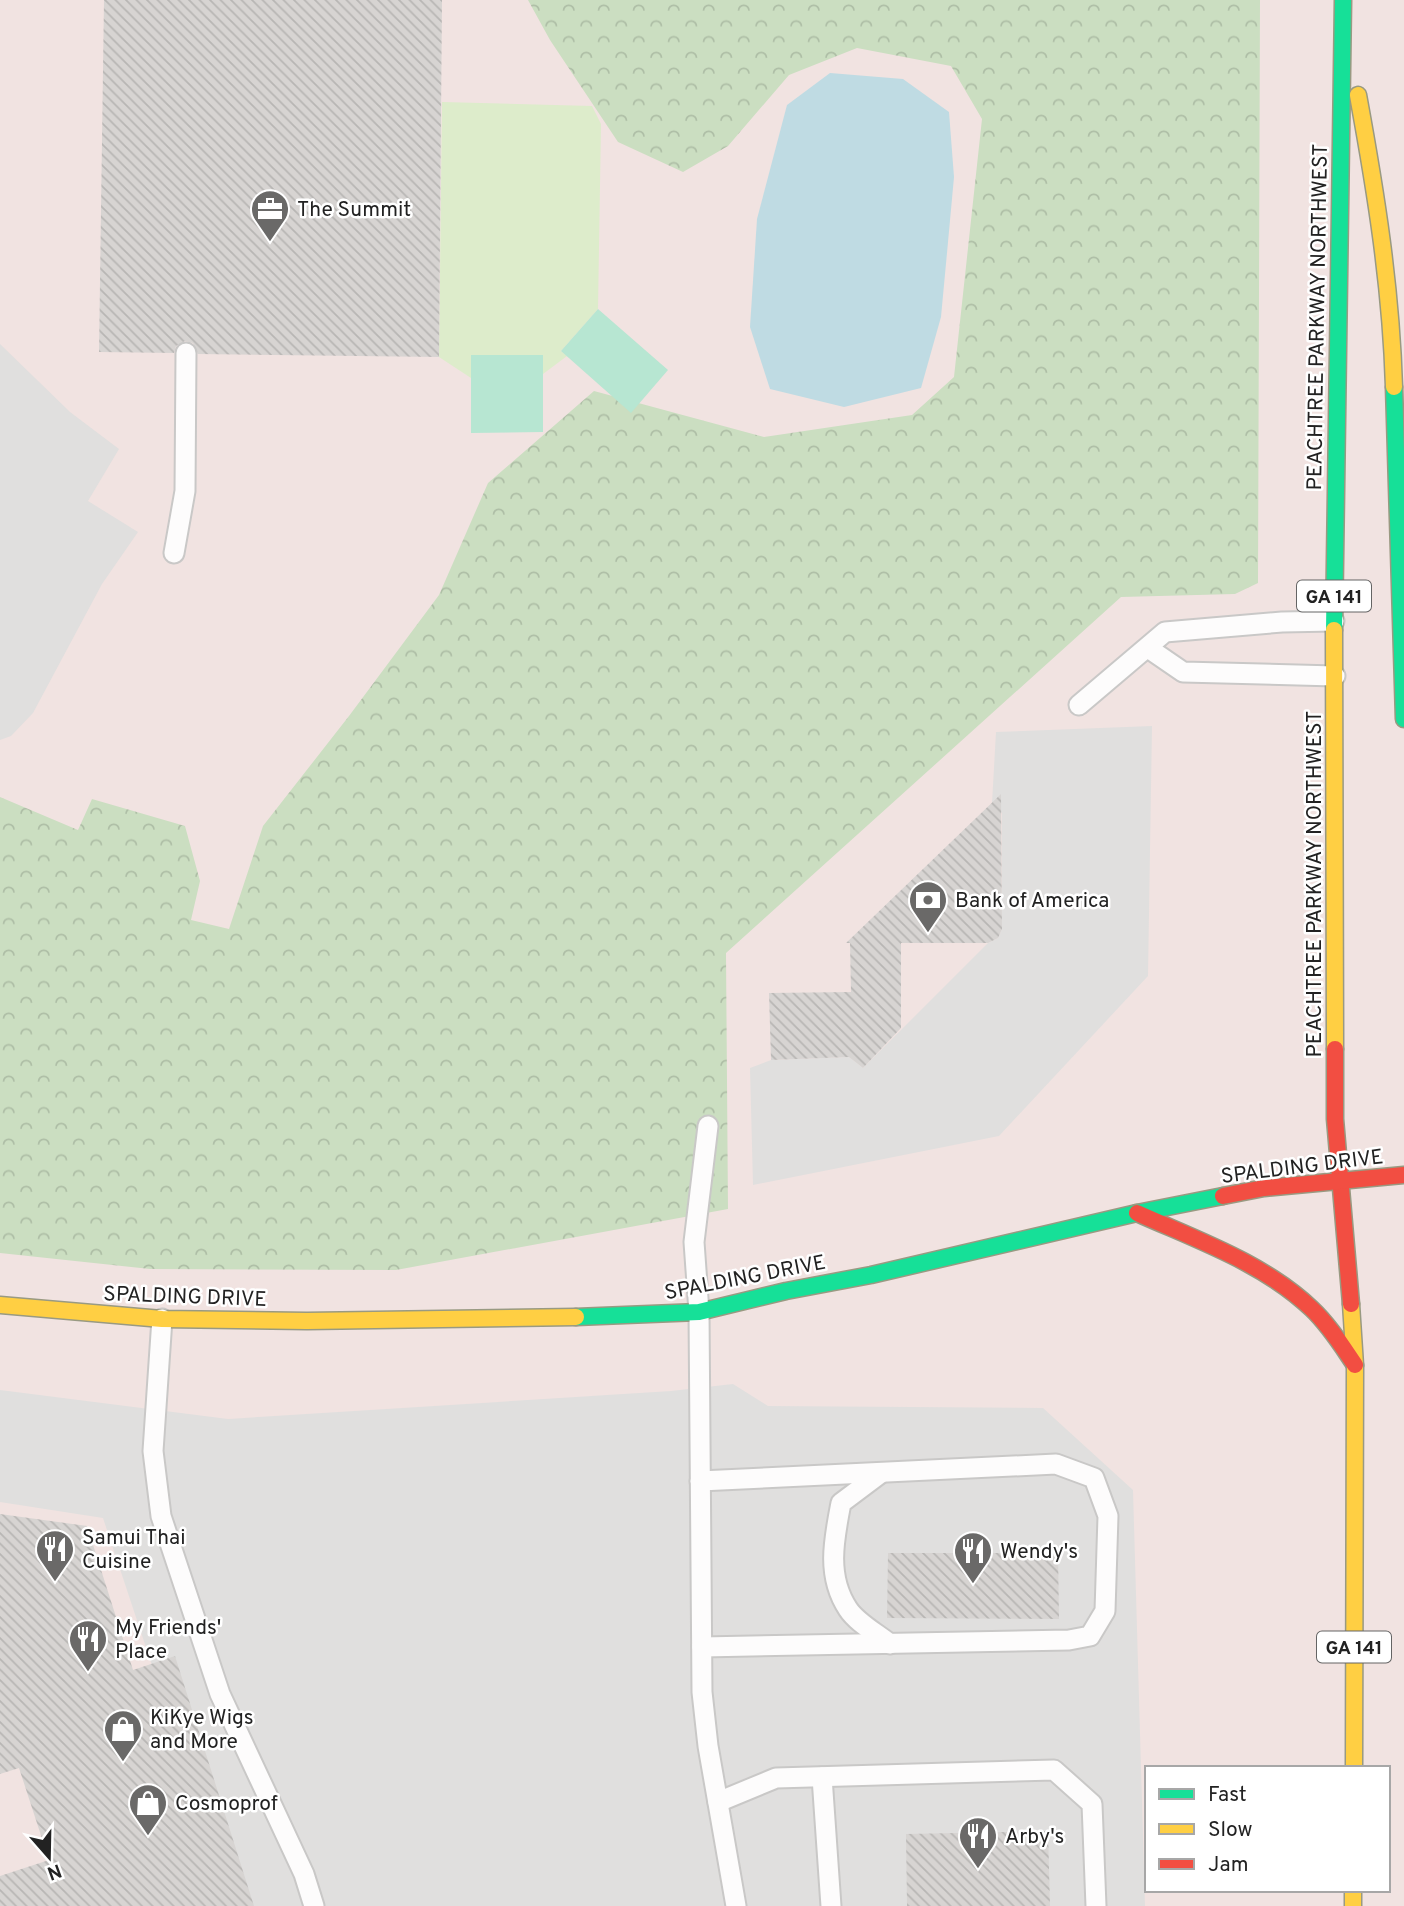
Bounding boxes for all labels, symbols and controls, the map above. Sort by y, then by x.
street label: PEACHTREE PARKWAY NORTHWEST [1302,143,1335,491]
office icon: The Summit [249,188,291,243]
place label: The Summit [297,197,411,224]
road number: GA 141 [1297,580,1371,611]
street label: PEACHTREE PARKWAY NORTHWEST [1302,711,1329,1057]
bank icon: Bank of America [907,879,949,934]
place label: Bank of America [955,888,1109,915]
street label: SPALDING DRIVE [1219,1144,1385,1191]
street label: SPALDING DRIVE [662,1250,828,1307]
street label: SPALDING DRIVE [103,1281,267,1314]
place label: Samui Thai Cuisine [82,1525,186,1576]
restaurant icon: Samui Thai Cuisine [34,1528,76,1583]
restaurant icon: Wendy's [952,1530,994,1585]
place label: Wendy's [1000,1539,1078,1566]
place label: My Friends' Place [115,1615,221,1666]
restaurant icon: My Friends' Place [67,1618,109,1673]
road number: GA 141 [1317,1632,1391,1662]
place label: KiKye Wigs and More [150,1705,254,1756]
shop icon: KiKye Wigs and More [102,1708,144,1763]
legend [1145,1766,1390,1892]
shop icon: Cosmoprof [127,1782,169,1837]
text: Fast [1208,1782,1247,1809]
place label: Cosmoprof [175,1791,278,1818]
restaurant icon: Arby's [957,1815,999,1870]
text: Slow [1208,1817,1253,1844]
north arrow [14,1822,84,1892]
place label: Arby's [1005,1824,1064,1851]
text: Jam [1208,1852,1249,1879]
text: N [44,1857,65,1885]

